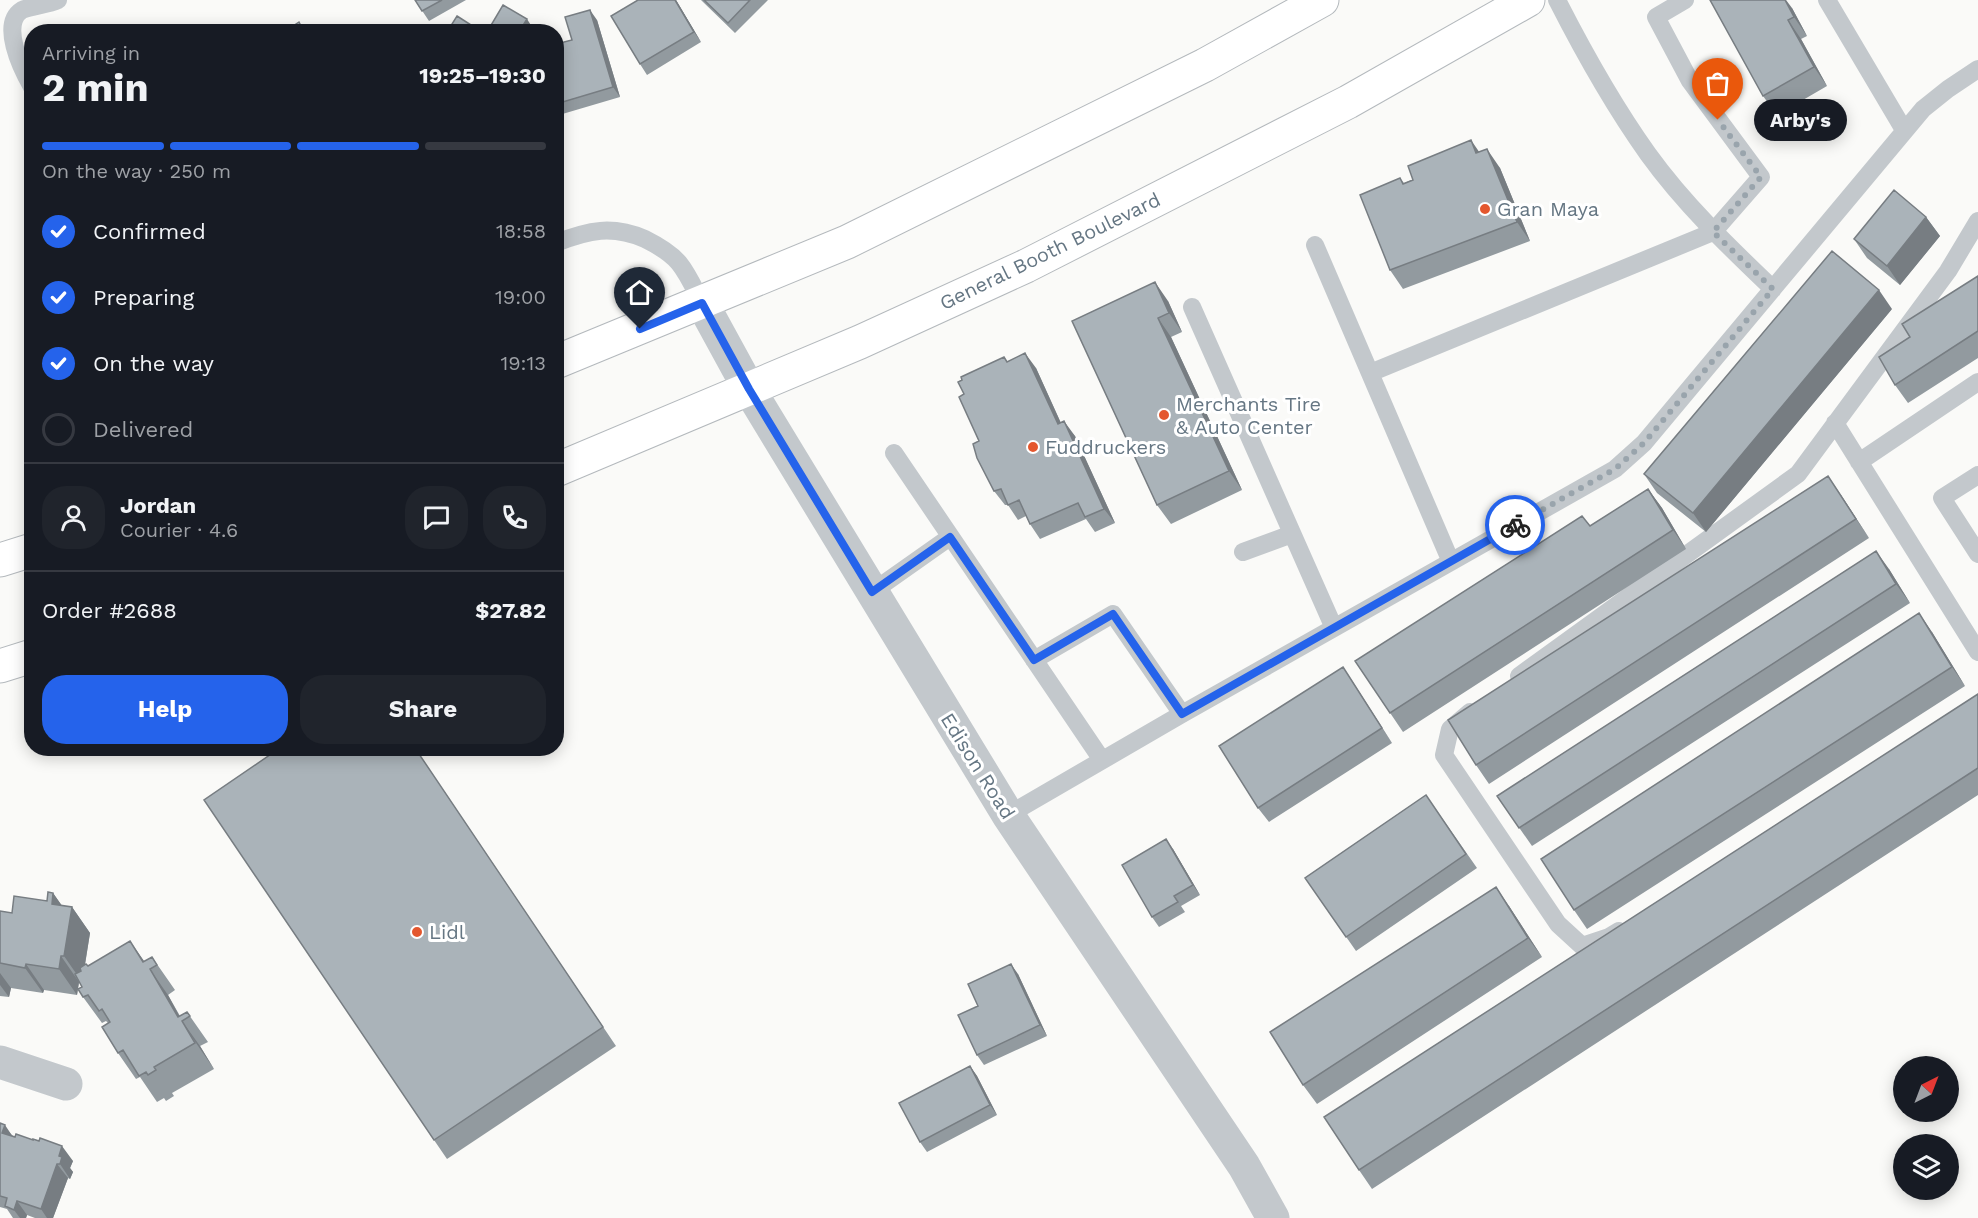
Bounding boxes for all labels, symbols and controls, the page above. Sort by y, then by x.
text: Arriving in [42,41,140,65]
pin [1692,58,1743,120]
text: 19:25–19:30 [419,63,546,88]
text: 2 min [42,65,149,110]
icon: bag [1701,67,1734,100]
callout: Arby's [1754,99,1847,141]
text: Arby's [1770,108,1831,132]
text: On the way · 250 m [42,159,231,183]
street label: General Booth Boulevard [936,187,1164,315]
place label: Gran Maya [1497,197,1599,221]
marker: Gran Maya [1478,202,1492,216]
icon: check [42,215,75,248]
text: Confirmed [93,219,206,244]
text: 18:58 [496,219,546,243]
pin [614,267,665,329]
icon: home [623,276,656,309]
icon: check [42,281,75,314]
text: Preparing [93,285,194,310]
text: 19:00 [495,285,546,309]
icon: check [42,347,75,380]
text: On the way [93,351,214,376]
text: 19:13 [500,351,546,375]
place label: Merchants Tire & Auto Center [1176,392,1321,439]
marker: Merchants Tire & Auto Center [1157,408,1171,422]
text: Delivered [93,417,193,442]
place label: Fuddruckers [1045,435,1166,459]
marker: Fuddruckers [1026,440,1040,454]
button: person [42,486,105,549]
button: chat [405,486,468,549]
button: phone [483,486,546,549]
text: Jordan [120,493,196,518]
courier [1485,495,1545,555]
icon: bike [1499,509,1532,542]
text: Courier · 4.6 [120,518,238,542]
text: Order #2688 [42,598,177,623]
text: $27.82 [475,598,546,623]
button: Help [42,675,288,744]
button: Share [300,675,546,744]
street label: Edison Road [936,708,1020,824]
place label: Lidl [429,920,465,944]
marker: Lidl [410,925,424,939]
north arrow [1893,1056,1959,1122]
map controls [1893,1056,1959,1200]
button: layers [1893,1134,1959,1200]

